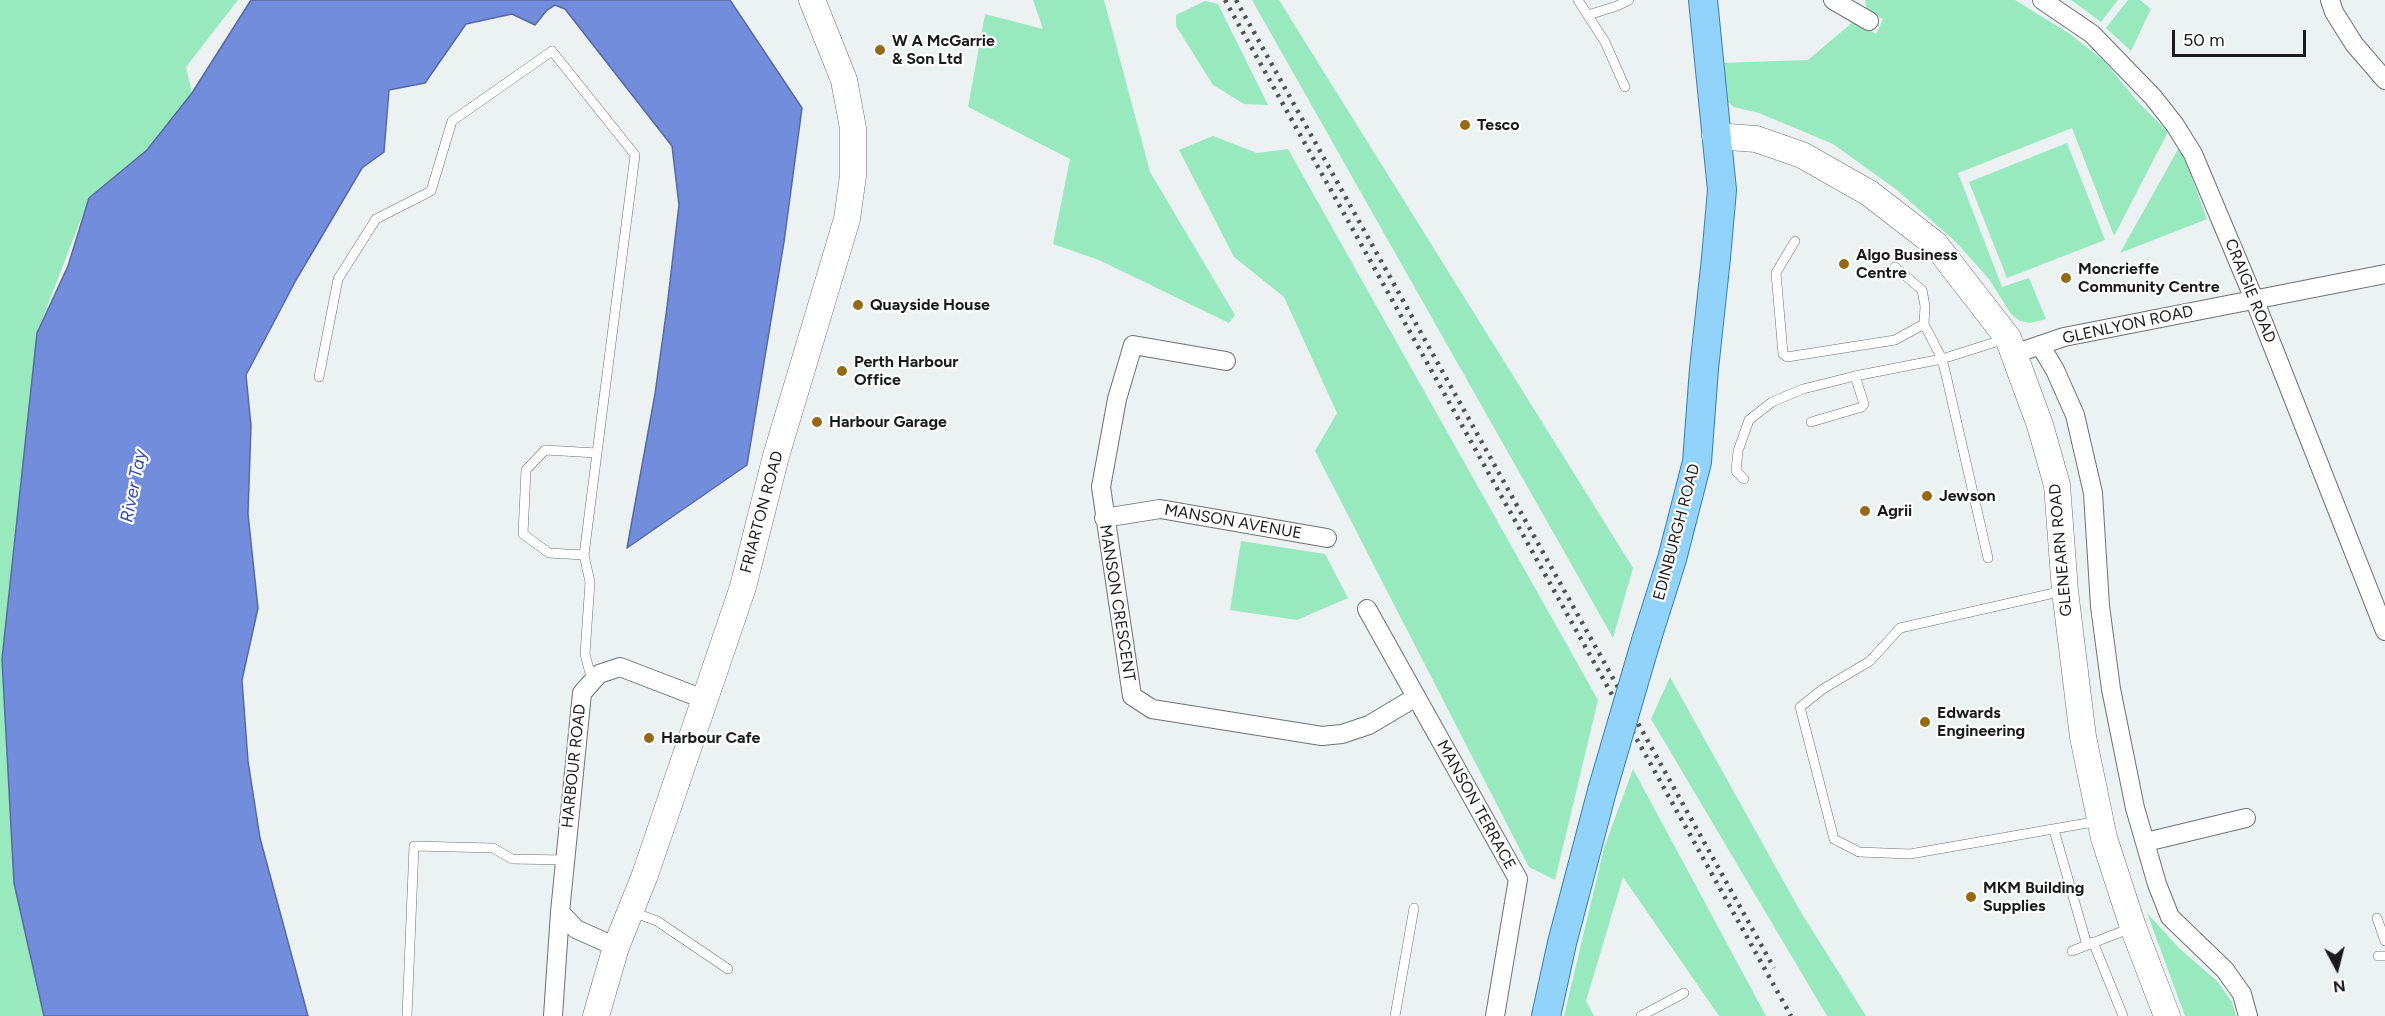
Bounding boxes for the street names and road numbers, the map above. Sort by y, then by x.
street label: CRAIGIE ROAD [2220,236,2280,346]
street label: GLENLYON ROAD [2061,302,2195,348]
street label: FRIARTON ROAD [736,449,788,575]
street label: EDINBURGH ROAD [1650,462,1704,602]
street label: GLENEARN ROAD [2046,483,2076,617]
street label: MANSON AVENUE [1163,500,1303,544]
street label: MANSON CRESCENT [1095,523,1139,683]
street label: HARBOUR ROAD [558,703,590,829]
street label: MANSON TERRACE [1432,737,1520,873]

